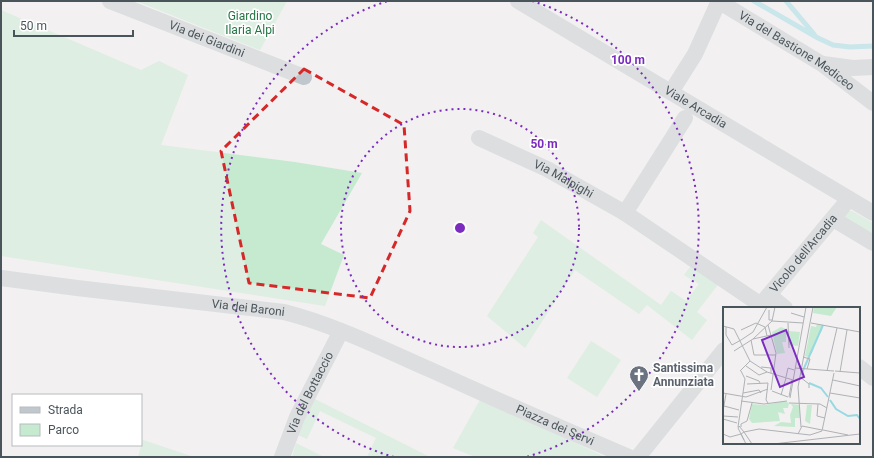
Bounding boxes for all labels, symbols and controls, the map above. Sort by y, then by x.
street label: Via del Bastione Mediceo [736,8,857,93]
park label: Giardino Ilaria Alpi [225,9,275,37]
scale bar [14,12,133,38]
street label: Via dei Giardini [167,18,247,60]
text: 50 m [20,19,47,33]
text: 100 m [611,53,645,67]
street label: Viale Arcadia [662,83,729,131]
text: 50 m [530,137,558,151]
street label: Via Malpighi [532,157,596,201]
street label: Vicolo dell'Arcadia [767,212,840,295]
centre of rings [453,221,467,235]
street label: Via dei Baroni [211,297,286,319]
inset map [723,307,860,444]
street label: Via del Bottaccio [284,349,336,436]
place label: Santissima Annunziata [653,361,715,389]
church icon: Santissima Annunziata [628,364,650,392]
legend [12,394,142,446]
street label: Piazza dei Servi [514,402,596,448]
text: Strada [48,403,83,417]
text: Parco [48,423,79,437]

